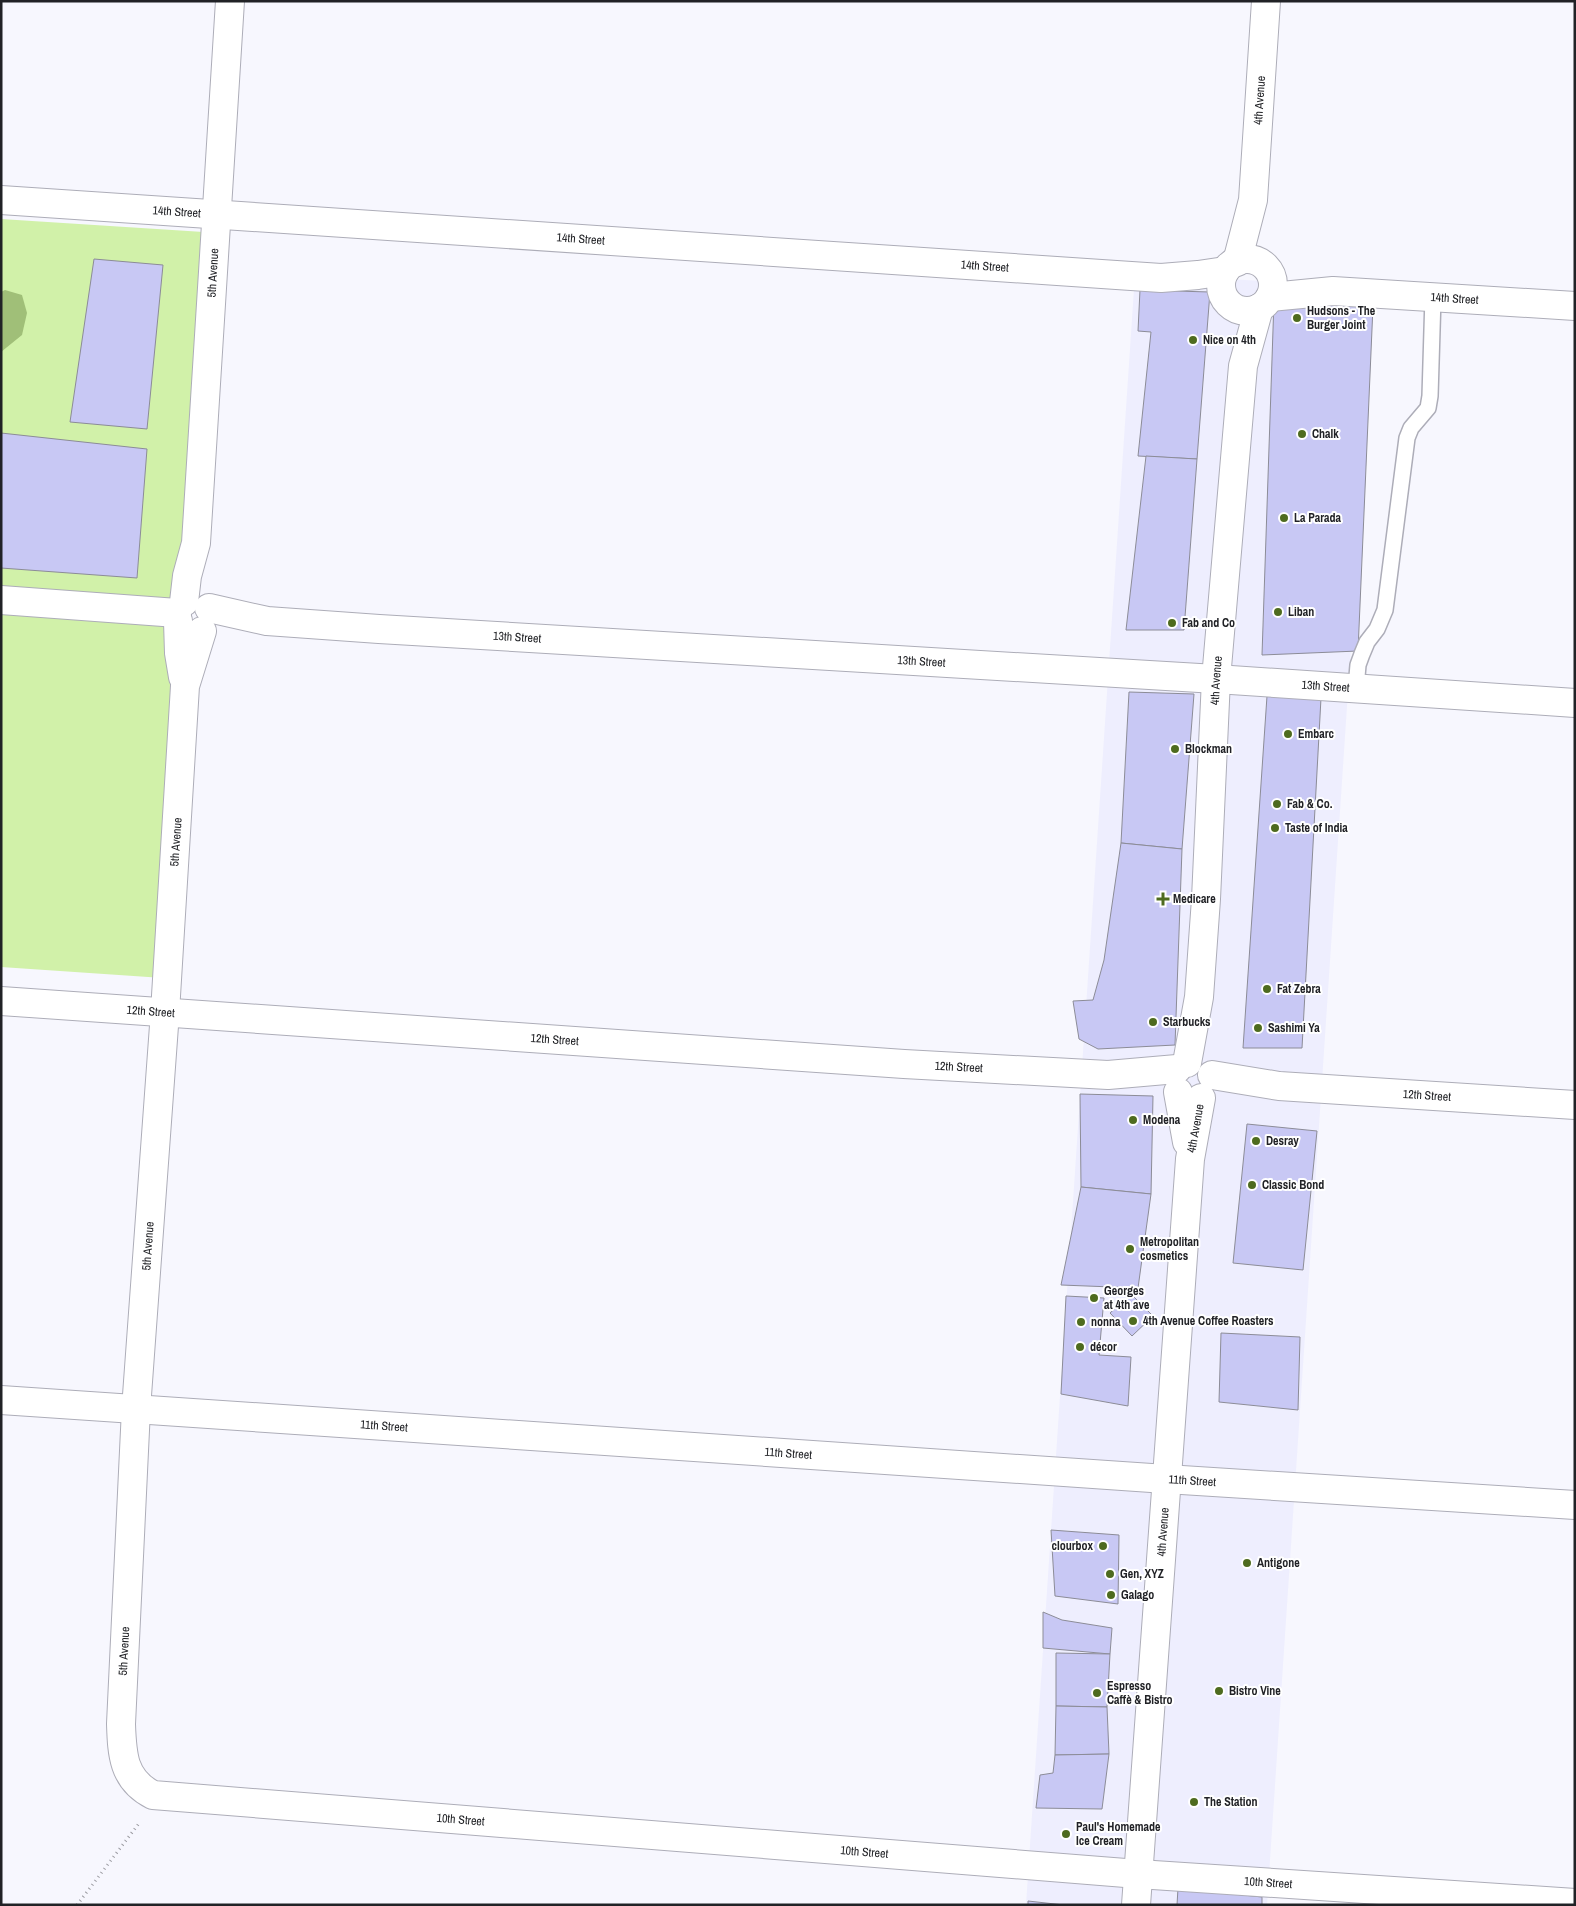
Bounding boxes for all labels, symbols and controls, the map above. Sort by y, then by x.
street label: 4th Avenue [1250,75,1269,125]
street label: 14th Street [152,202,201,221]
street label: 14th Street [556,229,606,249]
street label: 5th Avenue [203,248,222,298]
street label: 14th Street [960,257,1010,276]
street label: 14th Street [1430,289,1479,308]
place label: Hudsons - The Burger Joint [1307,303,1376,333]
marker: Hudsons - The Burger Joint [1291,312,1303,324]
place label: Nice on 4th [1203,332,1256,348]
marker: Nice on 4th [1187,334,1199,346]
place label: Chalk [1312,426,1339,442]
marker: Chalk [1296,428,1308,440]
place label: La Parada [1294,510,1342,526]
marker: La Parada [1278,512,1290,524]
place label: Liban [1288,604,1314,620]
marker: Liban [1272,606,1284,618]
place label: Fab and Co [1182,615,1235,631]
marker: Fab and Co [1166,617,1178,629]
street label: 13th Street [492,628,542,647]
street label: 13th Street [897,652,946,671]
street label: 4th Avenue [1207,655,1226,705]
street label: 13th Street [1301,677,1350,696]
place label: Embarc [1298,726,1335,742]
marker: Embarc [1282,728,1294,740]
place label: Blockman [1185,741,1232,757]
marker: Blockman [1169,743,1181,755]
place label: Fab & Co. [1287,796,1333,812]
marker: Fab & Co. [1271,798,1283,810]
street label: 5th Avenue [166,817,186,867]
place label: Taste of India [1285,820,1348,836]
marker: Taste of India [1269,822,1281,834]
place label: Medicare [1173,891,1216,907]
marker: Medicare [1157,893,1169,905]
place label: Fat Zebra [1277,981,1321,997]
marker: Fat Zebra [1261,983,1273,995]
street label: 12th Street [126,1002,176,1021]
place label: Starbucks [1163,1014,1211,1030]
marker: Starbucks [1147,1016,1159,1028]
place label: Sashimi Ya [1268,1020,1320,1036]
marker: Sashimi Ya [1252,1022,1264,1034]
street label: 12th Street [530,1030,580,1049]
street label: 12th Street [934,1058,984,1076]
street label: 12th Street [1402,1086,1452,1105]
street label: 4th Avenue [1183,1103,1208,1154]
place label: Modena [1143,1112,1181,1128]
marker: Modena [1127,1114,1139,1126]
place label: Desray [1266,1133,1299,1149]
marker: Desray [1250,1135,1262,1147]
place label: Classic Bond [1262,1177,1324,1193]
marker: Classic Bond [1246,1179,1258,1191]
street label: 5th Avenue [138,1221,158,1271]
place label: Metropolitan cosmetics [1140,1234,1199,1264]
marker: Metropolitan cosmetics [1124,1243,1136,1255]
place label: Georges at 4th ave [1104,1283,1150,1313]
marker: Georges at 4th ave [1088,1292,1100,1304]
place label: 4th Avenue Coffee Roasters [1143,1313,1274,1329]
place label: nonna [1091,1314,1121,1330]
marker: 4th Avenue Coffee Roasters [1127,1315,1139,1327]
marker: nonna [1075,1316,1087,1328]
place label: décor [1090,1339,1117,1355]
marker: décor [1074,1341,1086,1353]
street label: 11th Street [360,1416,409,1436]
street label: 11th Street [764,1444,813,1463]
street label: 11th Street [1168,1471,1217,1490]
street label: 4th Avenue [1153,1507,1173,1557]
place label: clourbox [1051,1538,1094,1554]
marker: clourbox [1097,1540,1109,1552]
place label: Antigone [1257,1555,1300,1571]
marker: Antigone [1241,1557,1253,1569]
place label: Gen, XYZ [1120,1566,1164,1582]
marker: Gen, XYZ [1104,1568,1116,1580]
place label: Galago [1121,1587,1154,1603]
marker: Galago [1105,1589,1117,1601]
street label: 5th Avenue [115,1626,133,1676]
place label: Espresso Caffè & Bistro [1107,1678,1173,1708]
place label: Bistro Vine [1229,1683,1281,1699]
marker: Bistro Vine [1213,1685,1225,1697]
marker: Espresso Caffè & Bistro [1091,1687,1103,1699]
place label: The Station [1204,1794,1258,1810]
marker: The Station [1188,1796,1200,1808]
street label: 10th Street [436,1810,486,1830]
place label: Paul's Homemade Ice Cream [1076,1819,1161,1849]
marker: Paul's Homemade Ice Cream [1060,1828,1072,1840]
street label: 10th Street [840,1842,889,1862]
street label: 10th Street [1244,1873,1293,1892]

